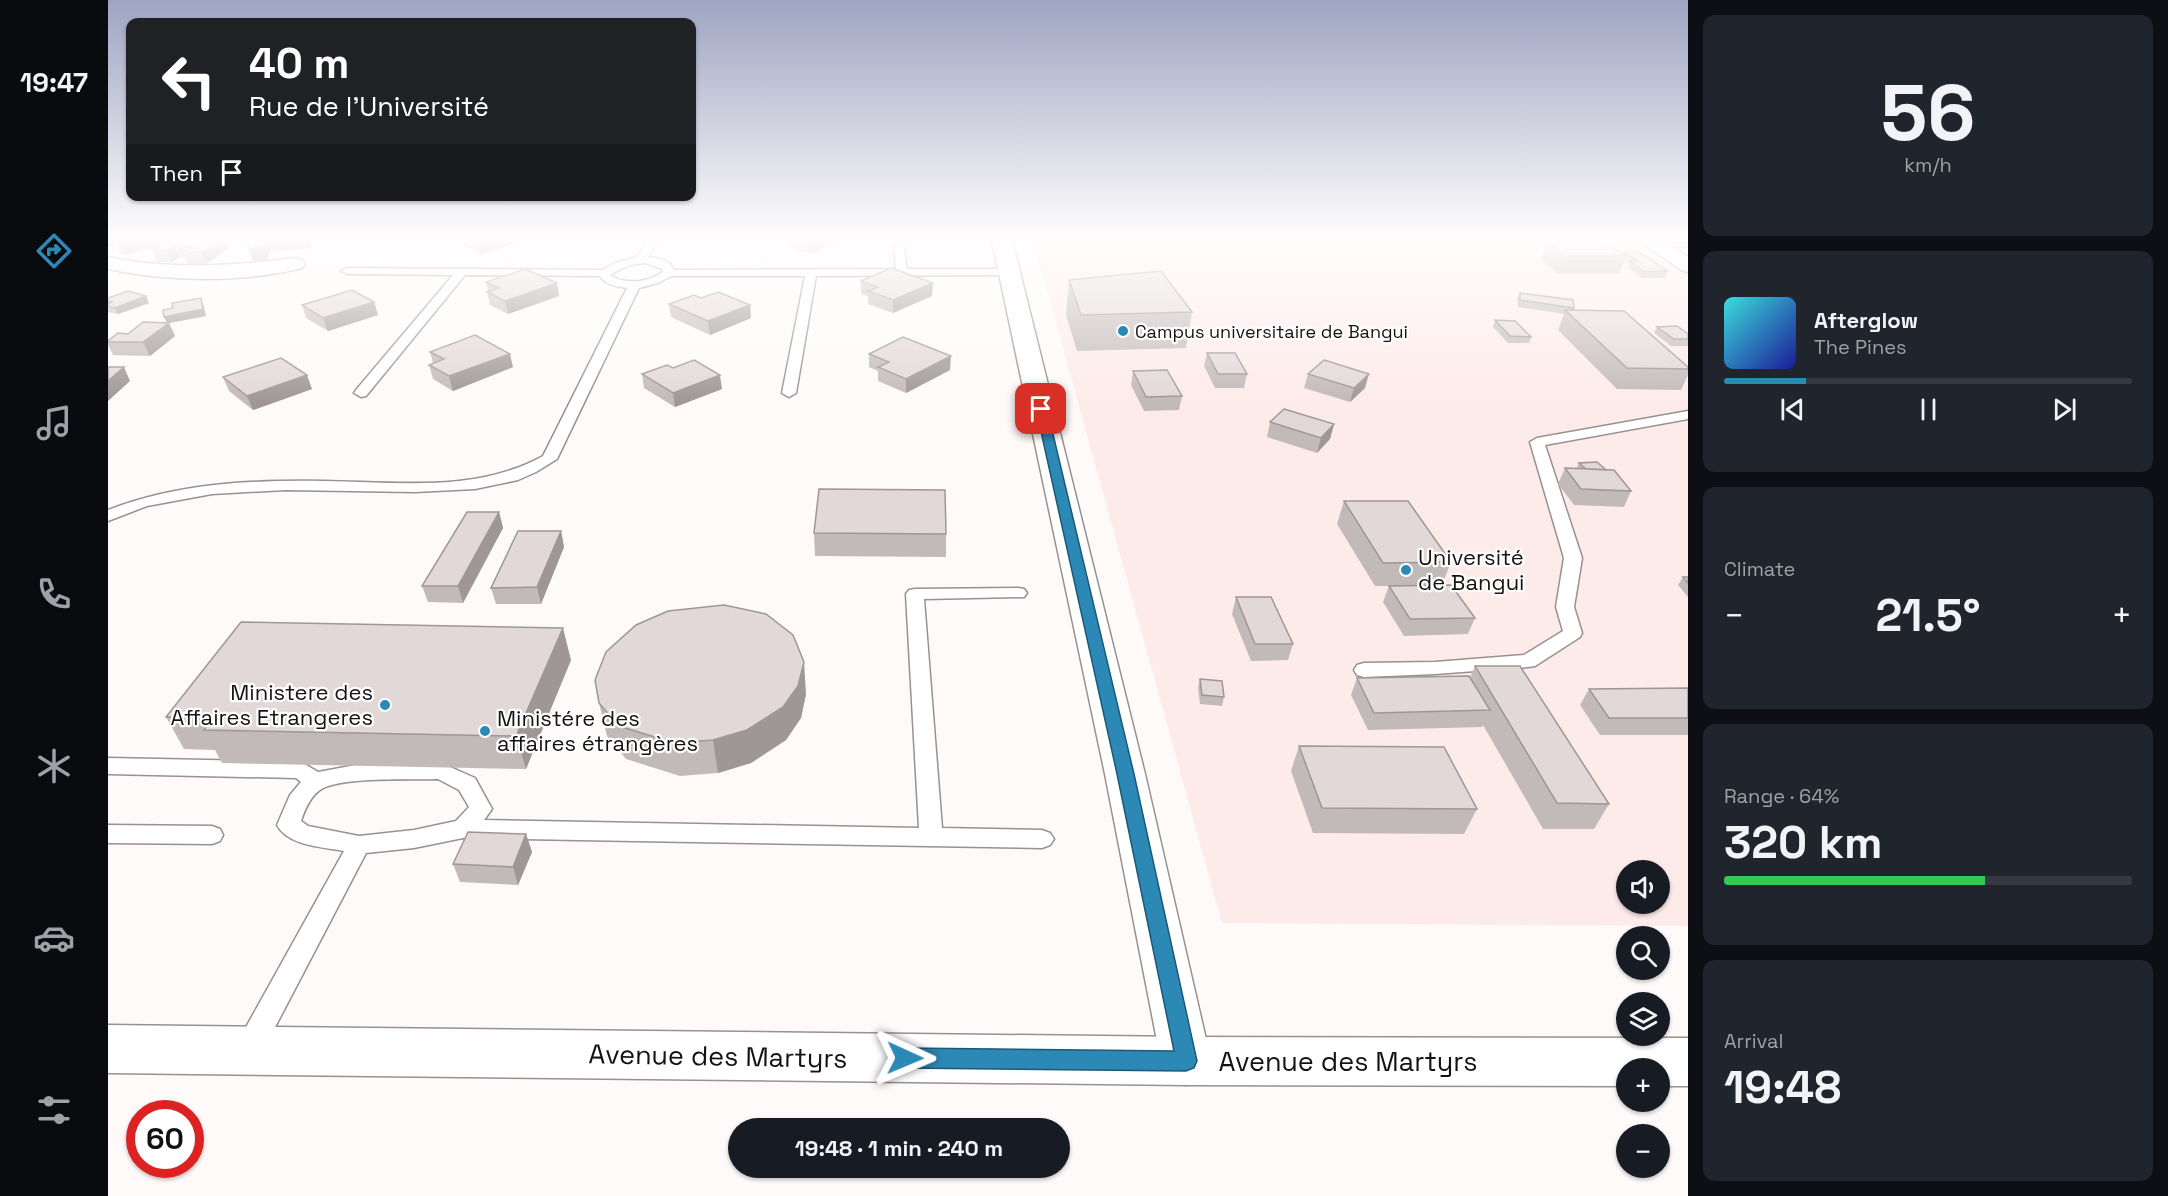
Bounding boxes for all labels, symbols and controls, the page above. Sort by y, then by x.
text: 40 m [249,37,349,90]
icon: left [150,42,228,120]
text: 56 [1880,63,1976,163]
text: 19:47 [20,65,88,100]
text: Rue de l'Université [249,89,489,124]
text: km/h [1904,152,1952,178]
icon: arrive [215,156,248,189]
text: Then [150,159,203,187]
icon: directions [33,230,75,272]
text: Afterglow [1814,306,1918,334]
place label: Campus universitaire de Bangui [1135,320,1408,343]
marker: Campus universitaire de Bangui [1116,324,1130,338]
text: The Pines [1814,334,1907,360]
pin [1015,383,1066,434]
icon: arrive [1024,392,1057,425]
icon: previous [1776,393,1809,426]
icon: pause [1912,393,1945,426]
icon: next [2048,393,2081,426]
icon: music [33,402,75,444]
place label: Université de Bangui [1418,543,1525,596]
text: Climate [1724,556,1795,582]
marker: Université de Bangui [1399,563,1413,577]
icon: phone [33,573,75,615]
text: 21.5° [1875,587,1981,644]
text: − [1724,595,1744,637]
text: + [2112,595,2132,637]
place label: Ministere des Affaires Etrangeres [171,678,373,731]
marker: Ministere des Affaires Etrangeres [378,698,392,712]
place label: Ministére des affaires étrangères [497,704,698,757]
marker: Ministére des affaires étrangères [478,724,492,738]
icon: climate [33,745,75,787]
text: Range · 64% [1724,783,1839,809]
text: 320 km [1724,814,1883,871]
map controls [1616,860,1670,1178]
button: sound [1616,860,1670,914]
icon: car [33,917,75,959]
button: search [1616,926,1670,980]
button: layers [1616,992,1670,1046]
position arrow [873,1026,937,1090]
text: Arrival [1724,1028,1783,1054]
street label: Avenue des Martyrs [588,1036,848,1076]
street label: Avenue des Martyrs [1219,1044,1477,1079]
button: + [1616,1058,1670,1112]
text: 19:48 [1724,1059,1841,1116]
icon: filters [33,1089,75,1131]
speed limit sign: 60 [126,1100,204,1178]
button: − [1616,1124,1670,1178]
text: 19:48 · 1 min · 240 m [795,1134,1003,1162]

